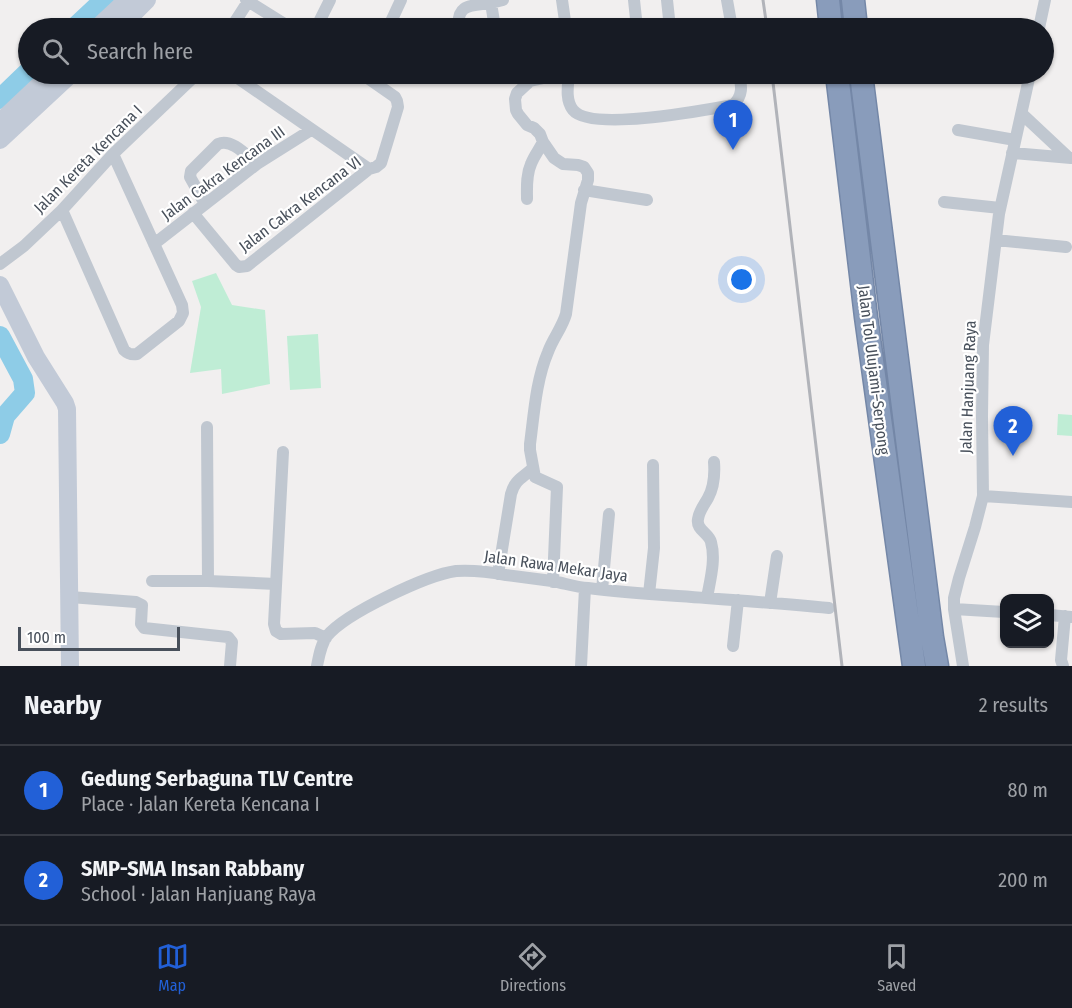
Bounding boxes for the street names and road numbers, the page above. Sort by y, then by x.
street label: Jalan Kereta Kencana I [30,101,146,217]
street label: Jalan Cakra Kencana III [158,122,288,224]
street label: Jalan Cakra Kencana VI [235,152,365,256]
street label: Jalan Tol Ulujami–Serpong [854,284,894,456]
street label: Jalan Hanjuang Raya [956,320,980,454]
street label: Jalan Rawa Mekar Jaya [483,547,629,586]

